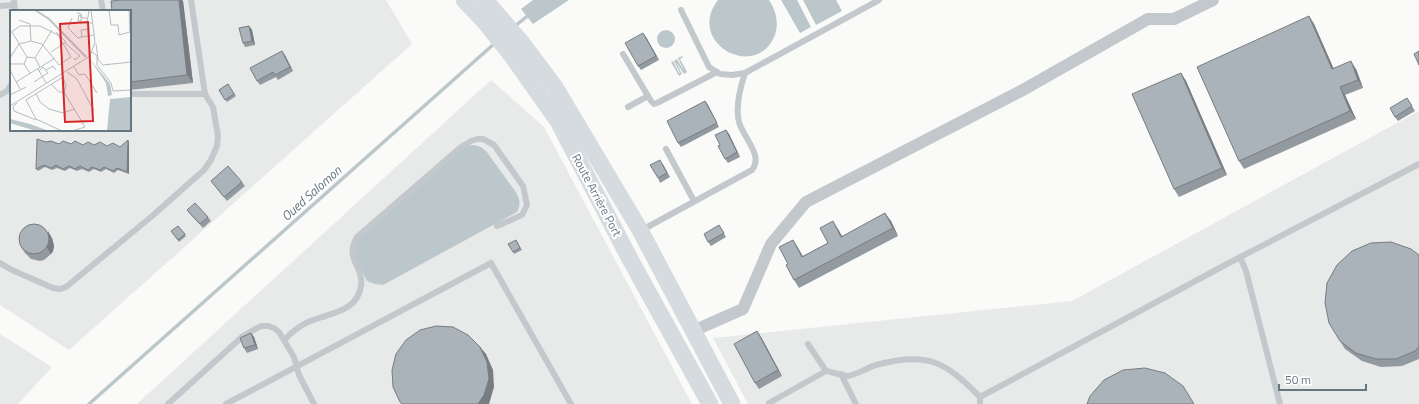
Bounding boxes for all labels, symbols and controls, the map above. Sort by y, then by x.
inset map [10,10,131,131]
street label: Route Arrière Port [567,150,627,241]
water label: Oued Salomon [276,160,346,226]
scale bar [1279,366,1366,392]
text: 50 m [1285,370,1311,389]

